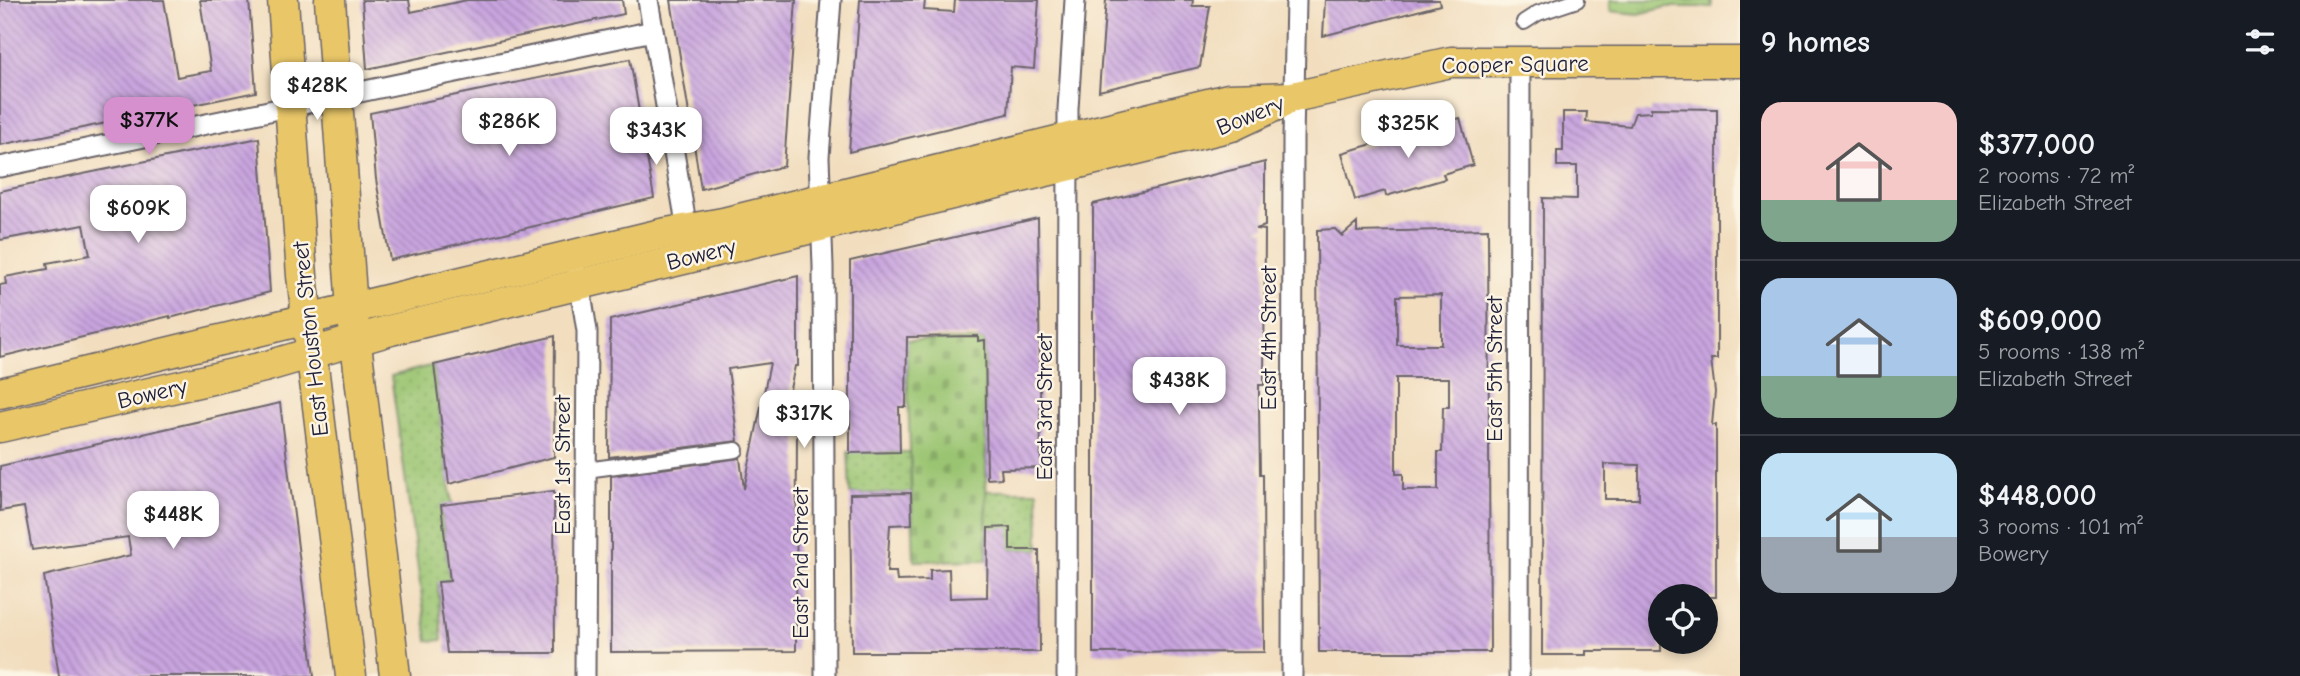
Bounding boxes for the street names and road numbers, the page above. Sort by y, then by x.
street label: Cooper Square [1441,50,1589,79]
street label: Bowery [1212,89,1289,141]
street label: Bowery [664,233,739,276]
street label: East Houston Street [287,239,334,438]
street label: East 4th Street [1255,264,1282,410]
street label: East 5th Street [1481,294,1508,442]
street label: East 3rd Street [1031,332,1058,481]
street label: Bowery [115,372,190,415]
street label: East 1st Street [549,394,576,535]
street label: East 2nd Street [787,486,814,639]

